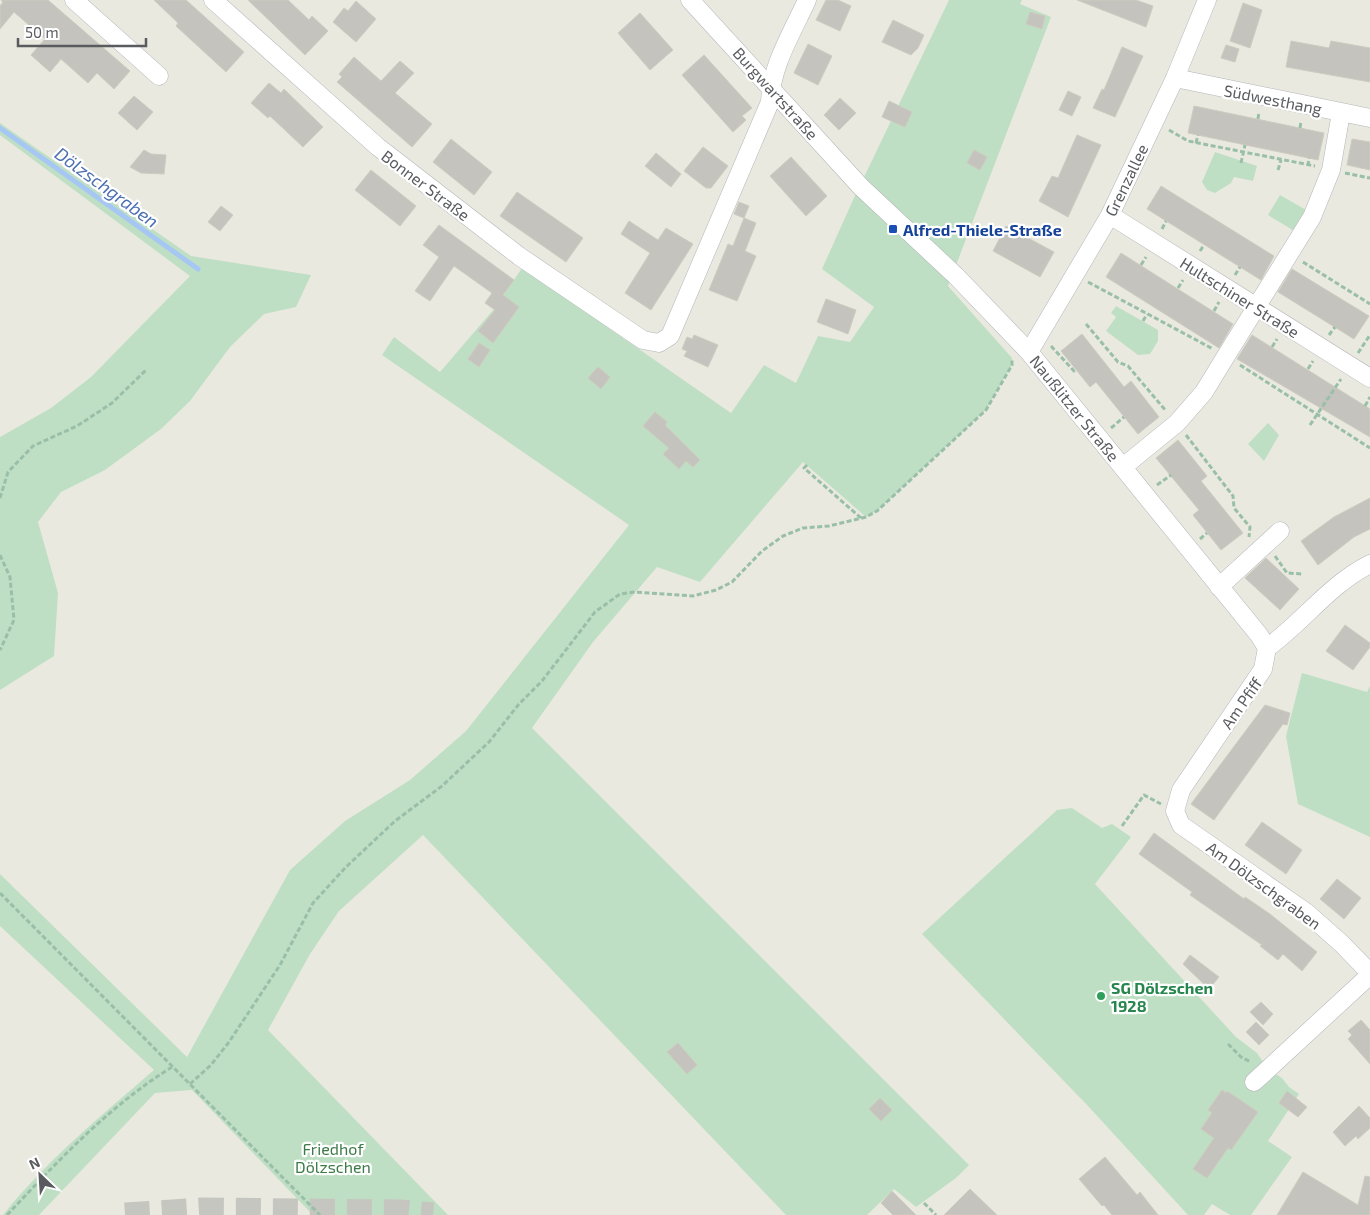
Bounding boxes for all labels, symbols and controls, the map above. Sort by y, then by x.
scale bar [18,15,145,47]
text: 50 m [25,23,59,41]
street label: Burgwartstraße [730,43,822,143]
street label: Südwesthang [1222,80,1324,118]
street label: Grenzallee [1100,141,1152,219]
water label: Dölzschgraben [51,142,163,232]
street label: Bonner Straße [378,146,474,224]
place label: Alfred-Thiele-Straße [903,220,1062,239]
marker: Alfred-Thiele-Straße [887,223,899,235]
street label: Hultschiner Straße [1177,253,1303,341]
street label: Naußlitzer Straße [1026,351,1124,465]
street label: Am Pfiff [1217,673,1266,732]
street label: Am Dölzschgraben [1203,837,1325,933]
place label: SG Dölzschen 1928 [1111,978,1213,1015]
marker: SG Dölzschen 1928 [1095,990,1107,1002]
park label: Friedhof Dölzschen [295,1139,371,1176]
north arrow [15,1150,65,1200]
text: N [26,1153,42,1173]

